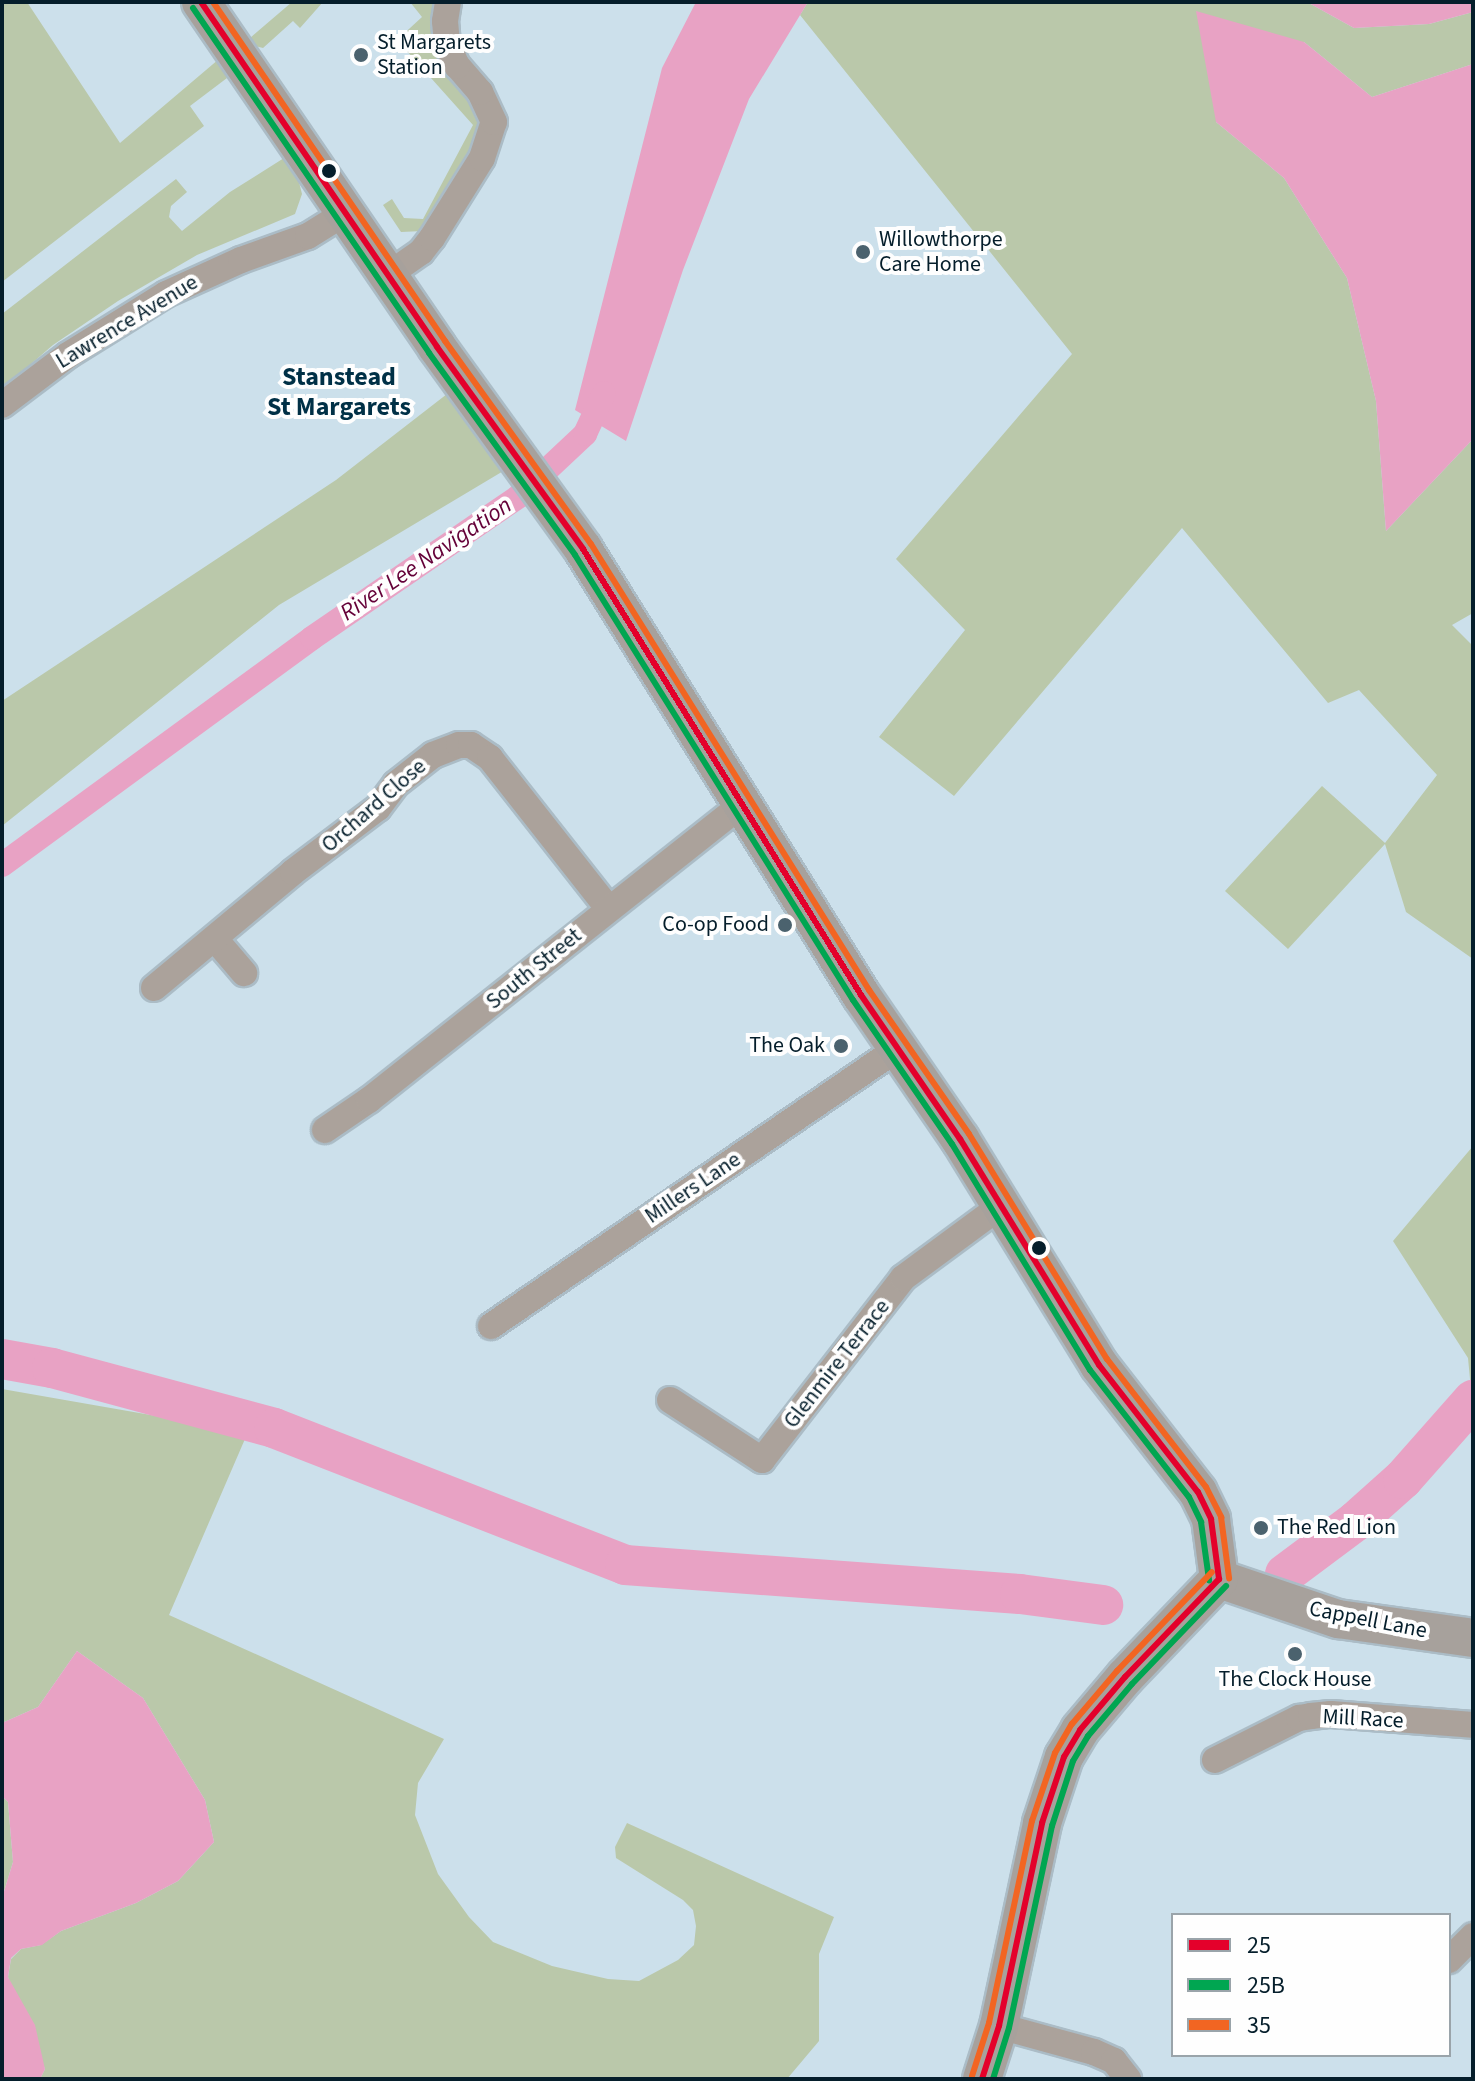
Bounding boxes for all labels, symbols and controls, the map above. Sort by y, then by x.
place label: St Margarets Station [377,29,491,80]
marker: St Margarets Station [352,46,370,64]
unlabelled marker [321,163,337,179]
place label: Willowthorpe Care Home [879,226,1003,278]
marker: Willowthorpe Care Home [854,243,872,261]
street label: Lawrence Avenue [51,269,203,375]
district label: Stanstead St Margarets [267,361,411,422]
water label: River Lee Navigation [335,491,517,627]
street label: Orchard Close [317,754,431,858]
place label: Co-op Food [662,912,769,938]
marker: Co-op Food [776,916,794,934]
street label: South Street [481,923,587,1015]
place label: The Oak [749,1033,825,1059]
marker: The Oak [832,1037,850,1055]
street label: Millers Lane [640,1146,746,1230]
unlabelled marker [1031,1240,1047,1256]
street label: Glenmire Terrace [779,1294,895,1434]
place label: The Red Lion [1277,1515,1396,1541]
marker: The Red Lion [1252,1519,1270,1537]
street label: Cappell Lane [1307,1596,1429,1644]
marker: The Clock House [1286,1645,1304,1663]
place label: The Clock House [1219,1667,1371,1693]
street label: Mill Race [1322,1704,1404,1734]
legend [1171,1913,1451,2057]
text: 25 [1247,1928,1271,1963]
text: 25B [1247,1968,1285,2003]
text: 35 [1247,2008,1271,2043]

